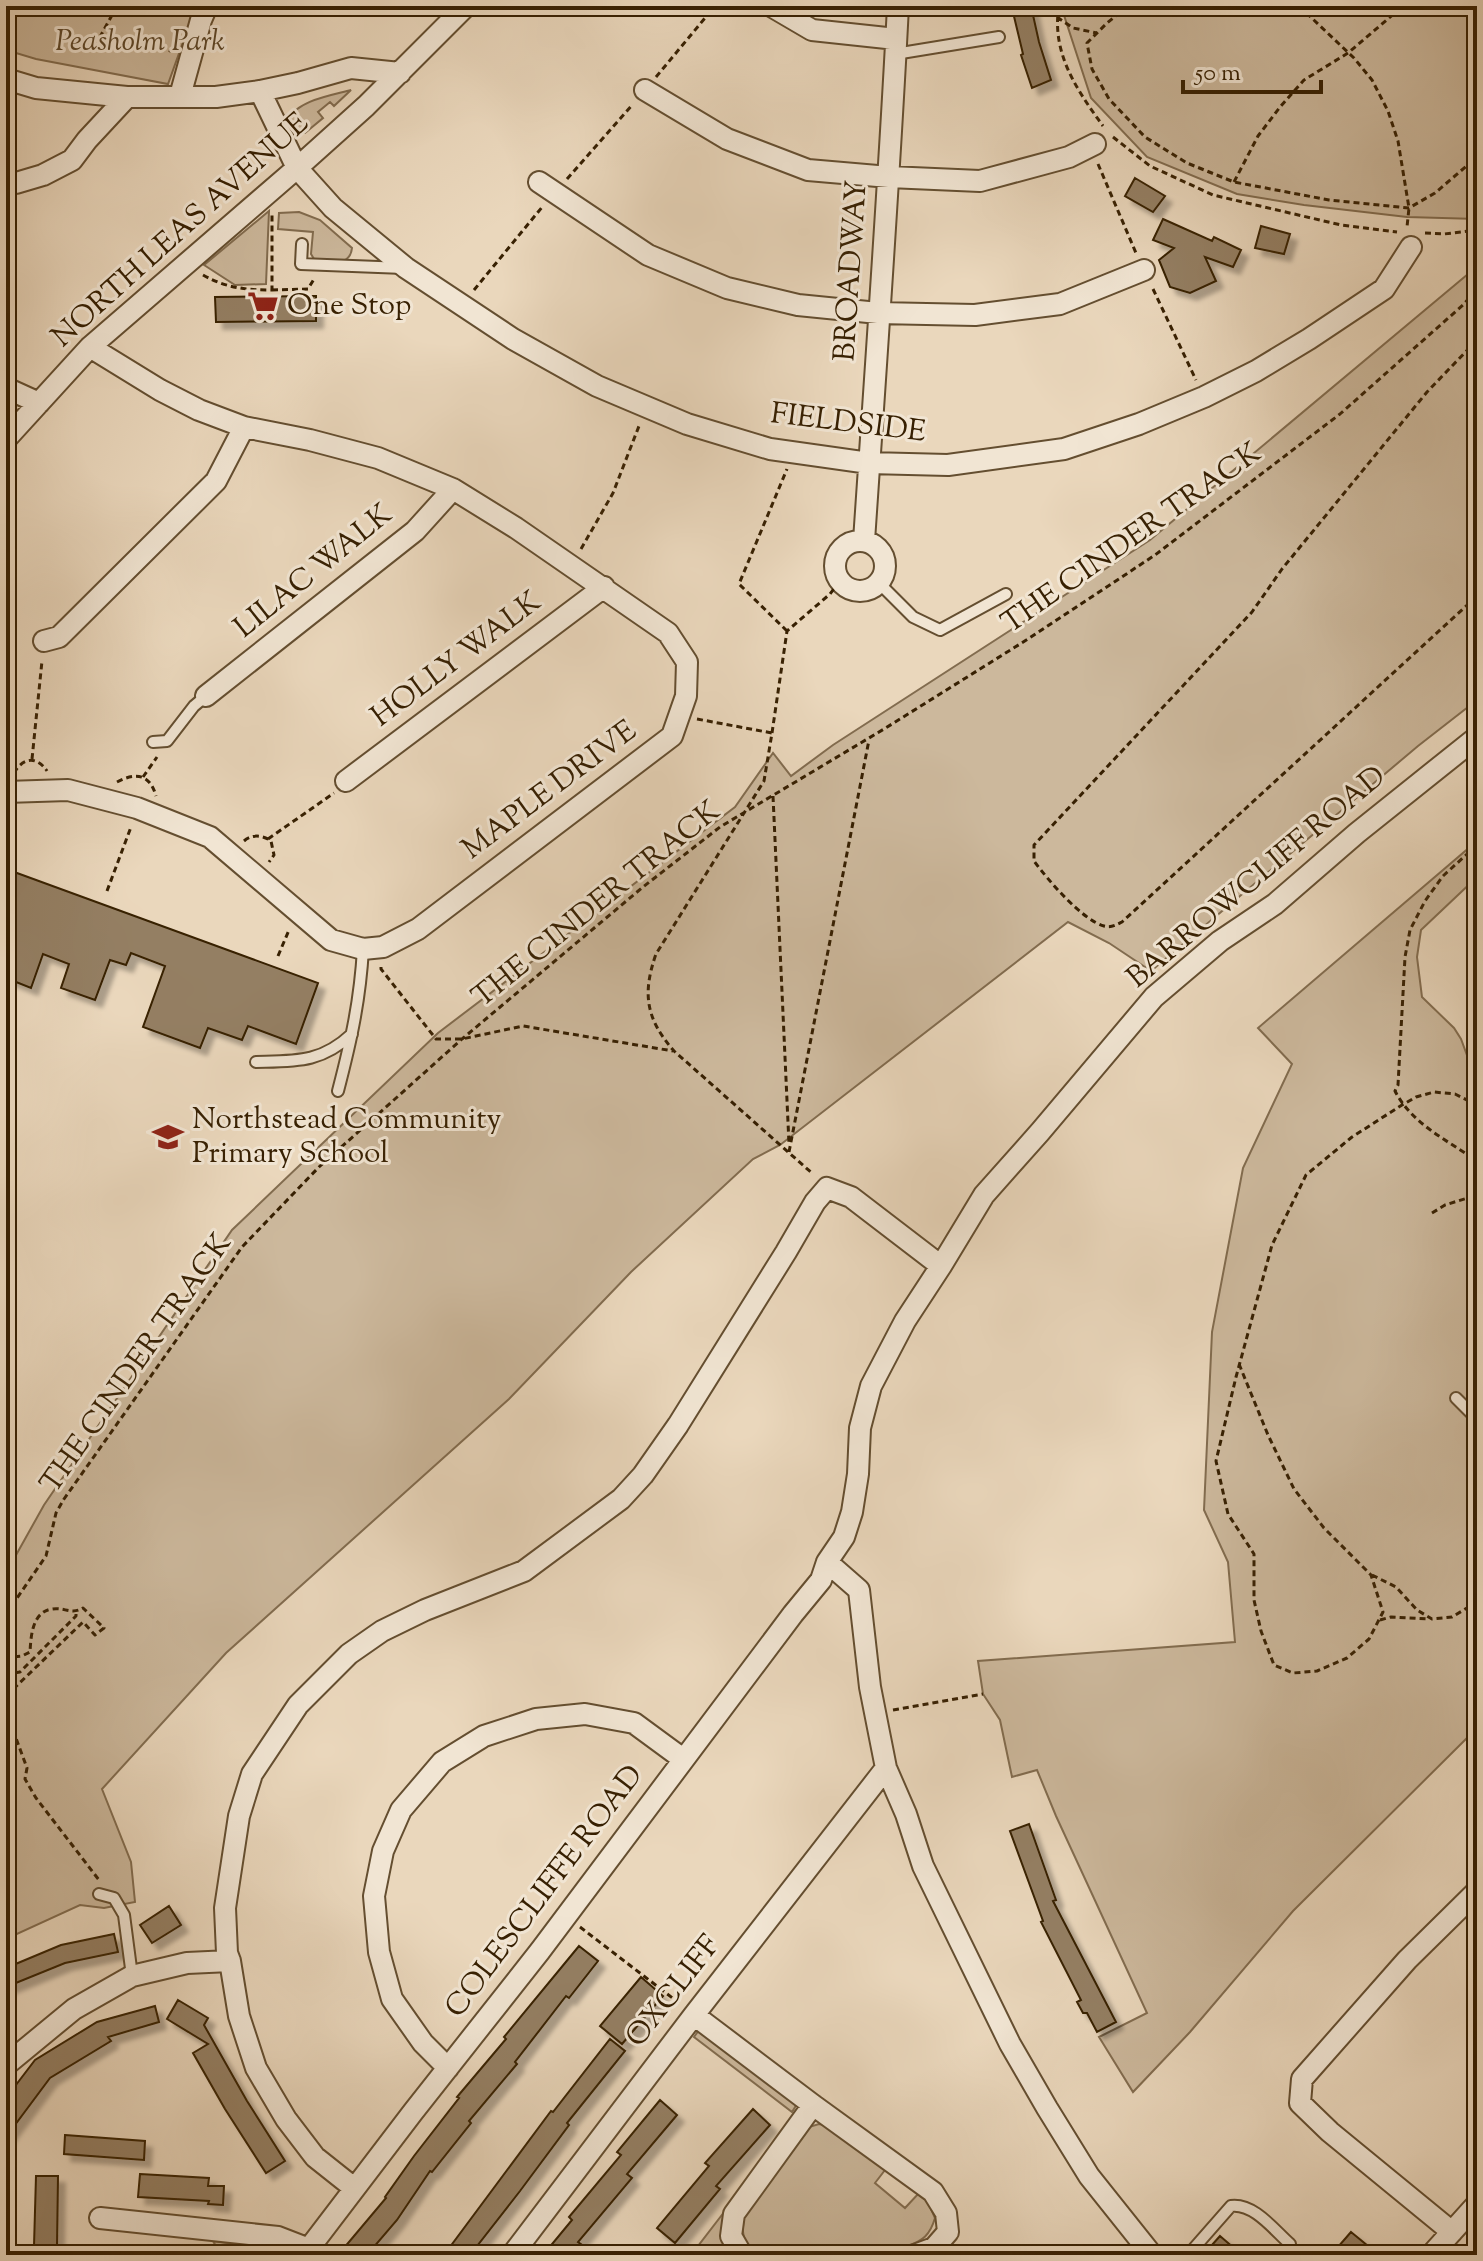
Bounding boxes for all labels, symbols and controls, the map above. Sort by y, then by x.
park label: Peasholm Park [55,21,225,64]
scale bar [1183,44,1321,94]
text: 50 m [1193,57,1241,91]
street label: NORTH LEAS AVENUE [43,104,319,358]
street label: BROADWAY [824,179,880,363]
place label: One Stop [287,285,411,328]
supermarket icon: One Stop [246,289,280,323]
street label: FIELDSIDE [768,393,928,455]
street label: THE CINDER TRACK [993,433,1271,645]
street label: LILAC WALK [226,494,403,649]
street label: HOLLY WALK [363,581,551,738]
street label: MAPLE DRIVE [454,711,646,871]
street label: BARROWCLIFF ROAD [1118,756,1396,1000]
street label: THE CINDER TRACK [464,791,731,1019]
place label: Northstead Community Primary School [192,1099,502,1176]
school or university icon: Northstead Community Primary School [151,1120,185,1154]
street label: THE CINDER TRACK [31,1225,243,1503]
street label: COLESCLIFFE ROAD [436,1757,654,2027]
street label: OXCLIFF [616,1927,732,2057]

